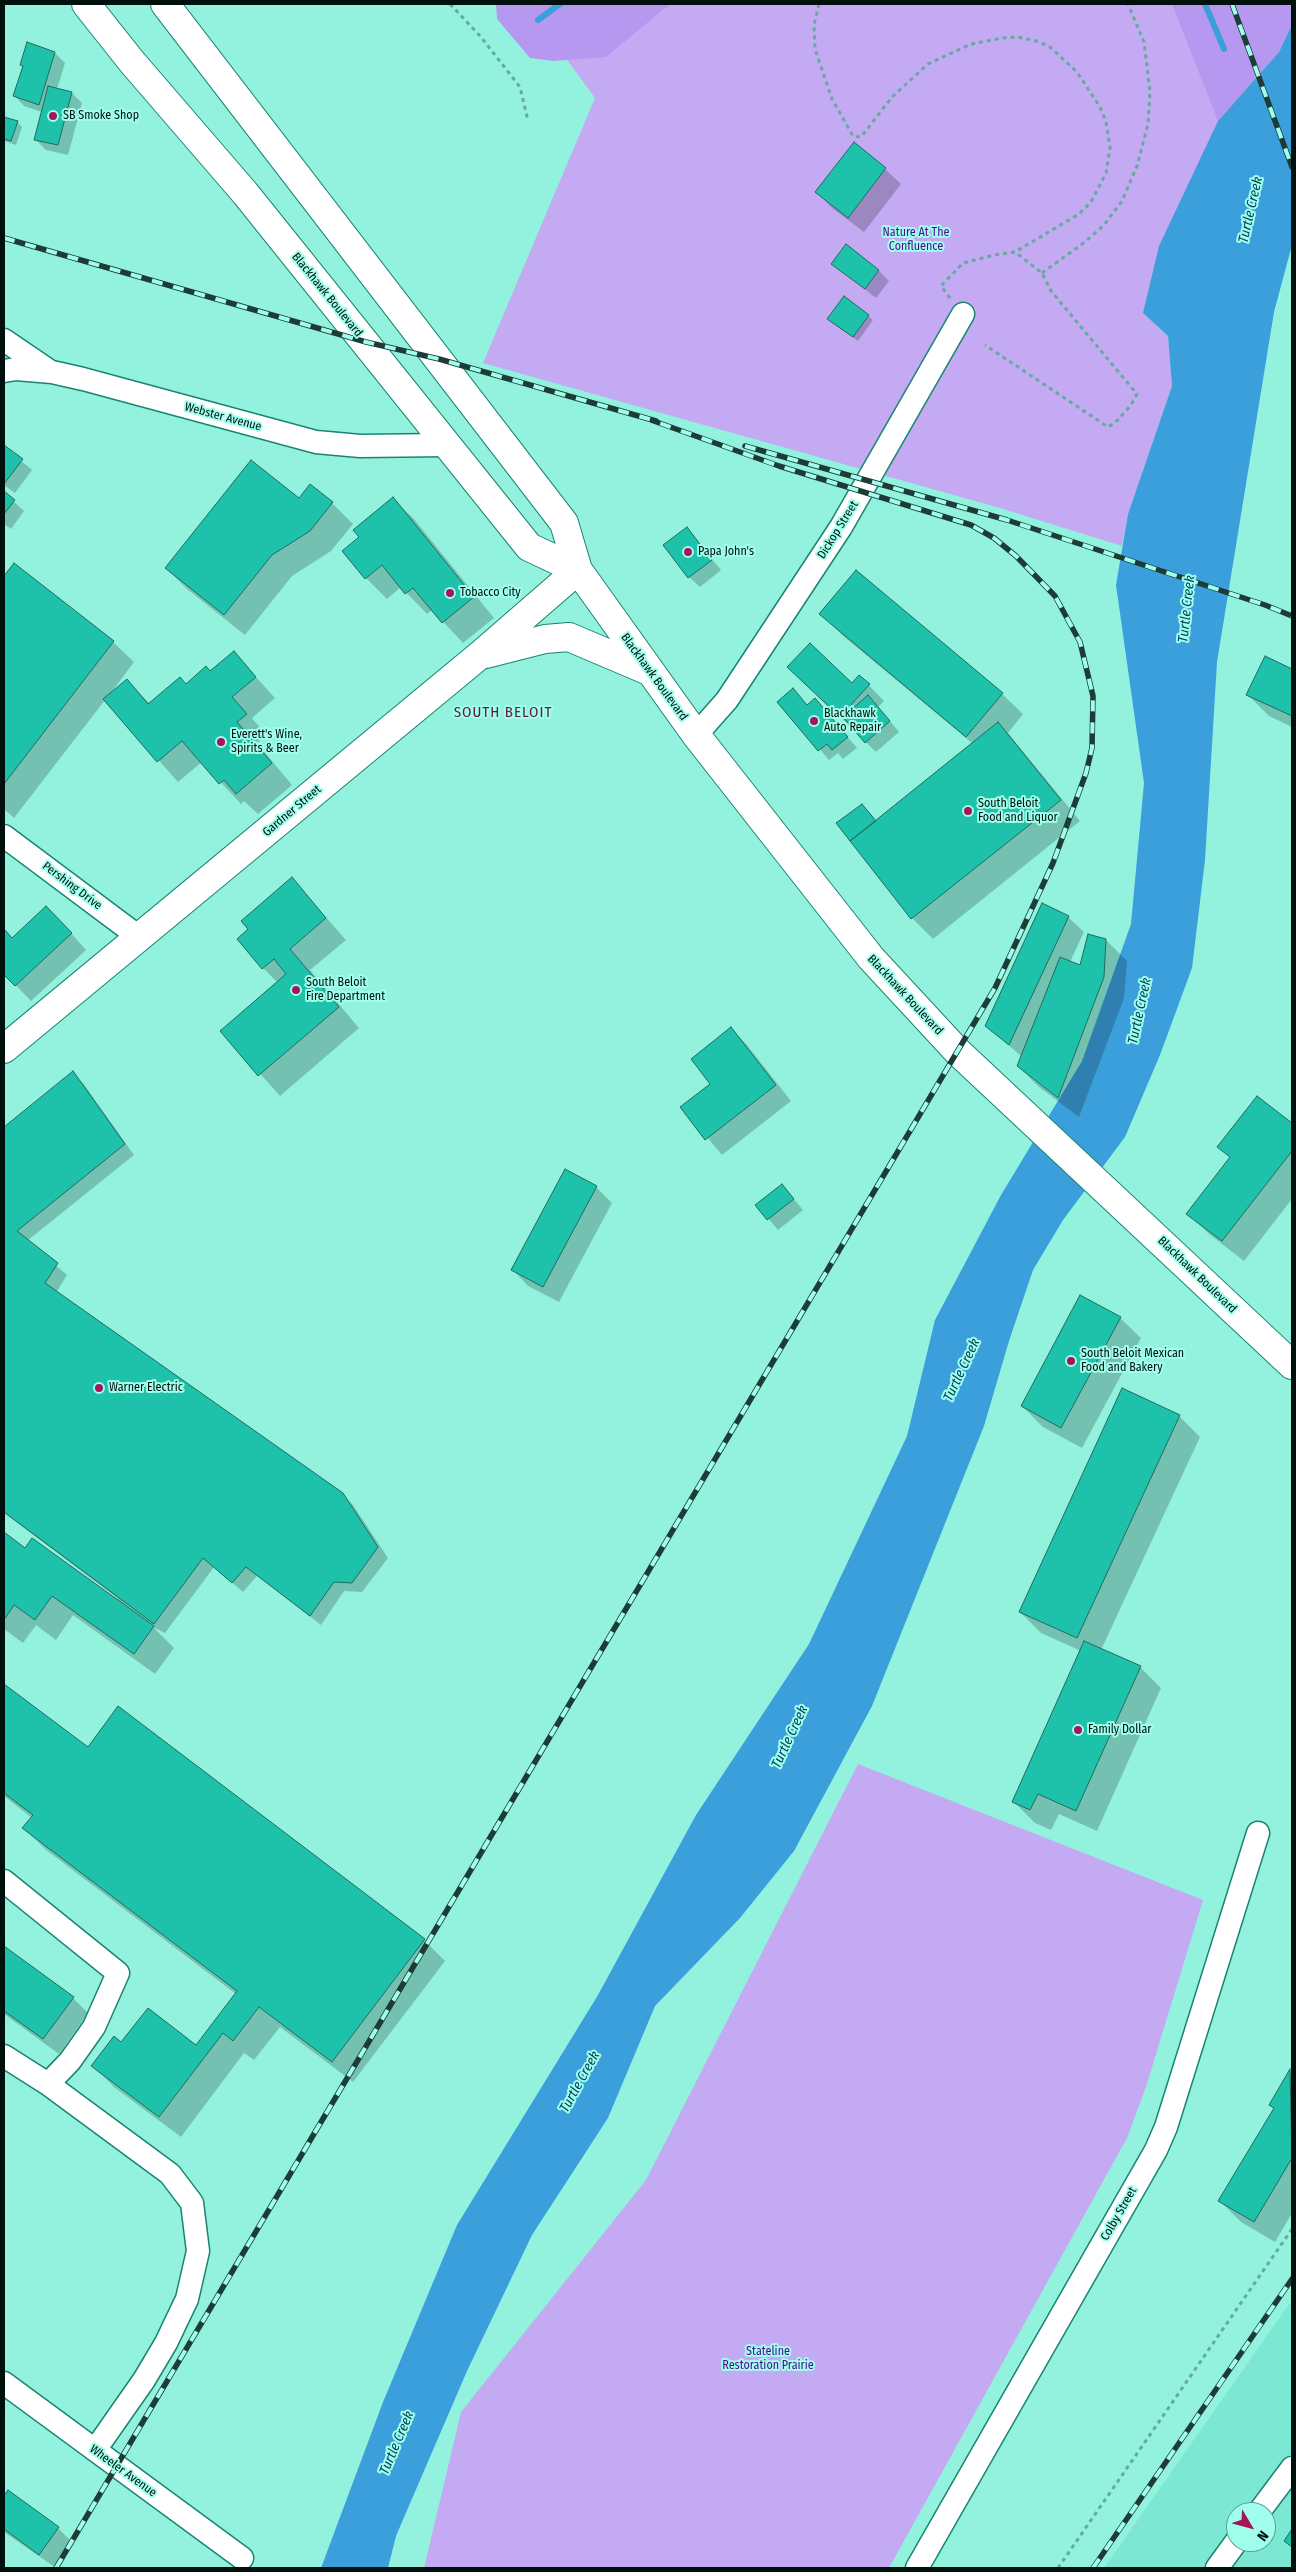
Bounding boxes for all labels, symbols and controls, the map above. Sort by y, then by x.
place label: SB Smoke Shop [63,109,139,123]
marker: SB Smoke Shop [47,110,59,122]
water label: Turtle Creek [1235,175,1267,245]
park label: Nature At The Confluence [883,226,949,254]
street label: Blackhawk Boulevard [289,250,365,340]
street label: Webster Avenue [183,400,263,434]
street label: Dickop Street [815,498,861,562]
place label: Papa John's [698,545,754,559]
marker: Papa John's [682,546,694,558]
water label: Turtle Creek [1175,575,1199,643]
place label: Tobacco City [460,586,521,600]
marker: Tobacco City [444,587,456,599]
street label: Blackhawk Boulevard [618,631,690,723]
district label: SOUTH BELOIT [452,704,554,722]
place label: Blackhawk Auto Repair [824,707,881,735]
marker: Blackhawk Auto Repair [808,715,820,727]
place label: Everett's Wine, Spirits & Beer [231,728,302,756]
marker: Everett's Wine, Spirits & Beer [215,736,227,748]
street label: Gardner Street [260,782,324,840]
place label: South Beloit Food and Liquor [978,797,1058,825]
marker: South Beloit Food and Liquor [962,805,974,817]
street label: Pershing Drive [40,859,104,913]
street label: Blackhawk Boulevard [864,952,946,1038]
place label: South Beloit Fire Department [306,976,385,1004]
water label: Turtle Creek [1125,976,1155,1046]
marker: South Beloit Fire Department [290,984,302,996]
street label: Blackhawk Boulevard [1155,1234,1239,1316]
water label: Turtle Creek [940,1336,984,1404]
place label: South Beloit Mexican Food and Bakery [1081,1347,1184,1375]
marker: South Beloit Mexican Food and Bakery [1065,1355,1077,1367]
place label: Warner Electric [109,1381,183,1395]
marker: Warner Electric [93,1382,105,1394]
water label: Turtle Creek [768,1703,812,1771]
place label: Family Dollar [1088,1723,1152,1737]
marker: Family Dollar [1072,1724,1084,1736]
water label: Turtle Creek [556,2048,604,2116]
street label: Colby Street [1098,2185,1140,2243]
park label: Stateline Restoration Prairie [722,2345,814,2373]
water label: Turtle Creek [376,2409,418,2477]
street label: Wheeler Avenue [87,2442,159,2500]
north arrow [1226,2502,1276,2552]
text: N [1253,2527,1272,2544]

